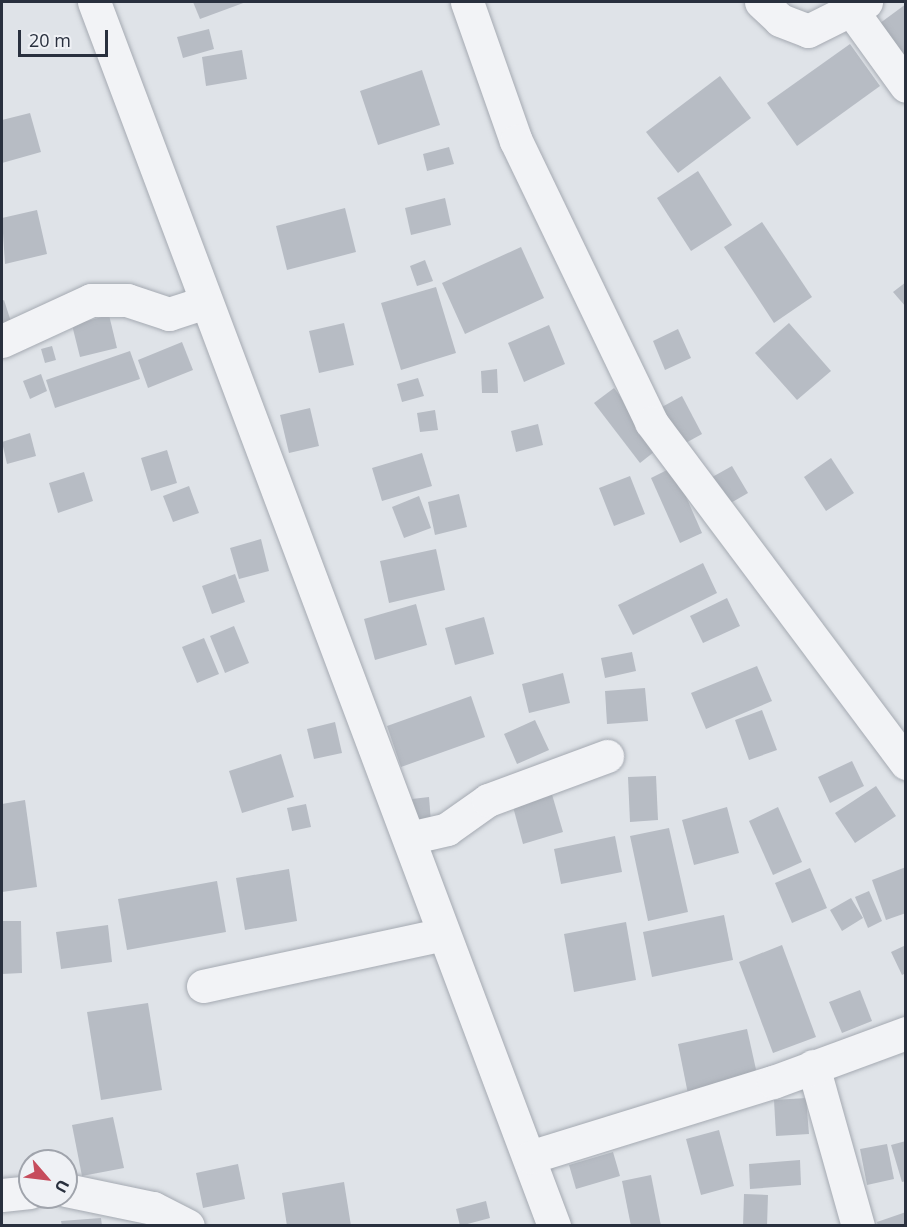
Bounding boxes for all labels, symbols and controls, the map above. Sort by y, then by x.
scale bar [21,18,111,56]
text: 20 m [29,28,71,52]
north arrow [18,1149,78,1209]
text: U [50,1176,75,1197]

